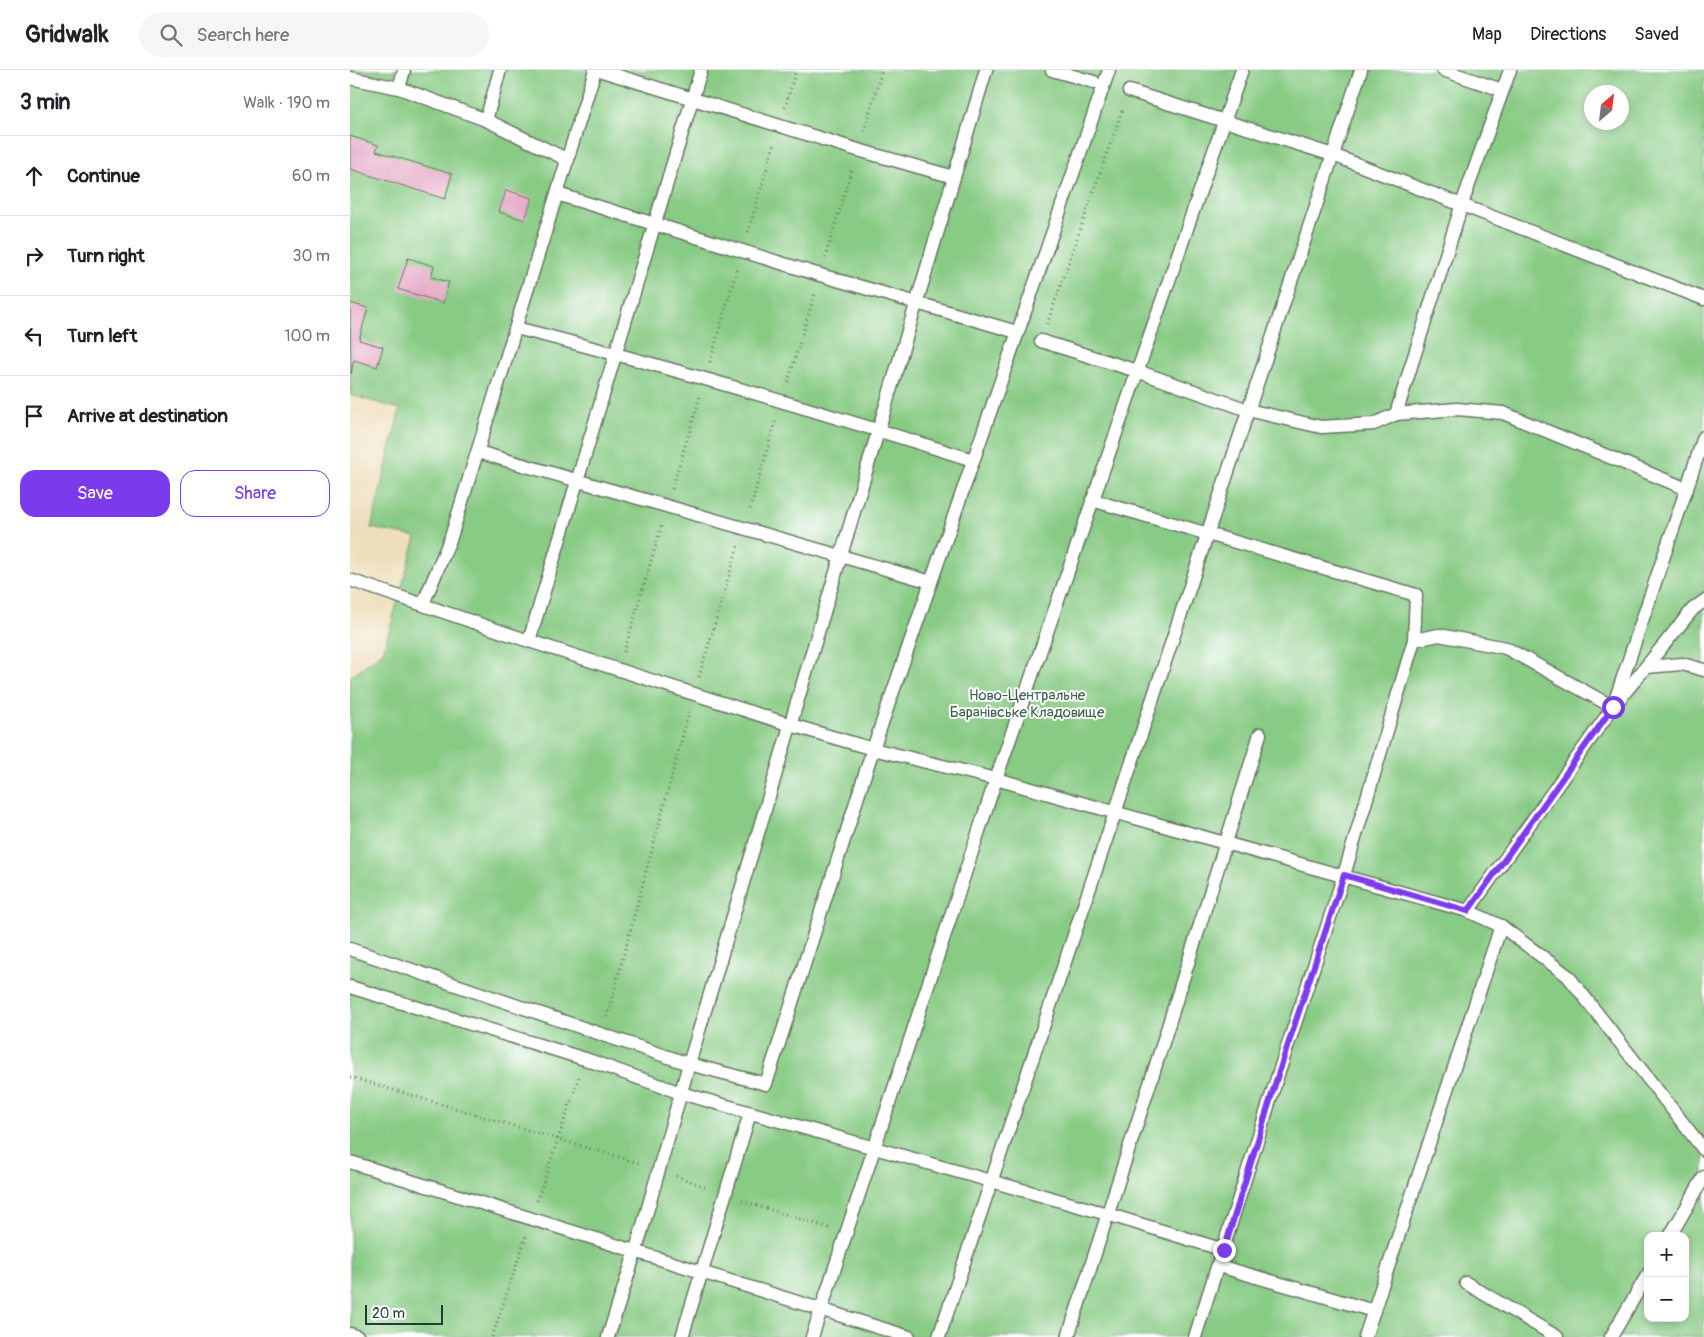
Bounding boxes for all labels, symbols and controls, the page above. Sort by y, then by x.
search box [139,12,489,57]
text: Gridwalk [25,20,109,49]
icon: search [157,21,185,49]
text: Search here [197,23,289,47]
text: Map [1472,23,1502,46]
text: Directions [1530,23,1606,46]
text: Saved [1634,23,1679,46]
north arrow [1584,85,1629,130]
text: 3 min [20,89,70,116]
text: Walk · 190 m [243,93,330,113]
icon: ahead [20,162,48,190]
text: Continue [67,164,140,188]
text: 60 m [292,166,330,186]
icon: right [20,242,48,270]
text: Turn right [67,244,145,268]
text: 30 m [292,246,330,266]
icon: left [20,322,48,350]
text: Turn left [67,324,137,348]
text: 100 m [284,326,330,346]
icon: arrive [20,402,48,430]
text: Arrive at destination [67,404,228,428]
button: Save [20,470,170,517]
button: Share [180,470,330,517]
park label: Ново-Центральне Баранівське Кладовище [950,686,1105,722]
route start [1602,696,1625,719]
map controls [1644,1232,1689,1322]
button: + [1644,1232,1689,1277]
route end [1213,1239,1236,1262]
button: − [1644,1277,1689,1322]
scale bar [365,1302,442,1325]
text: 20 m [372,1305,405,1322]

